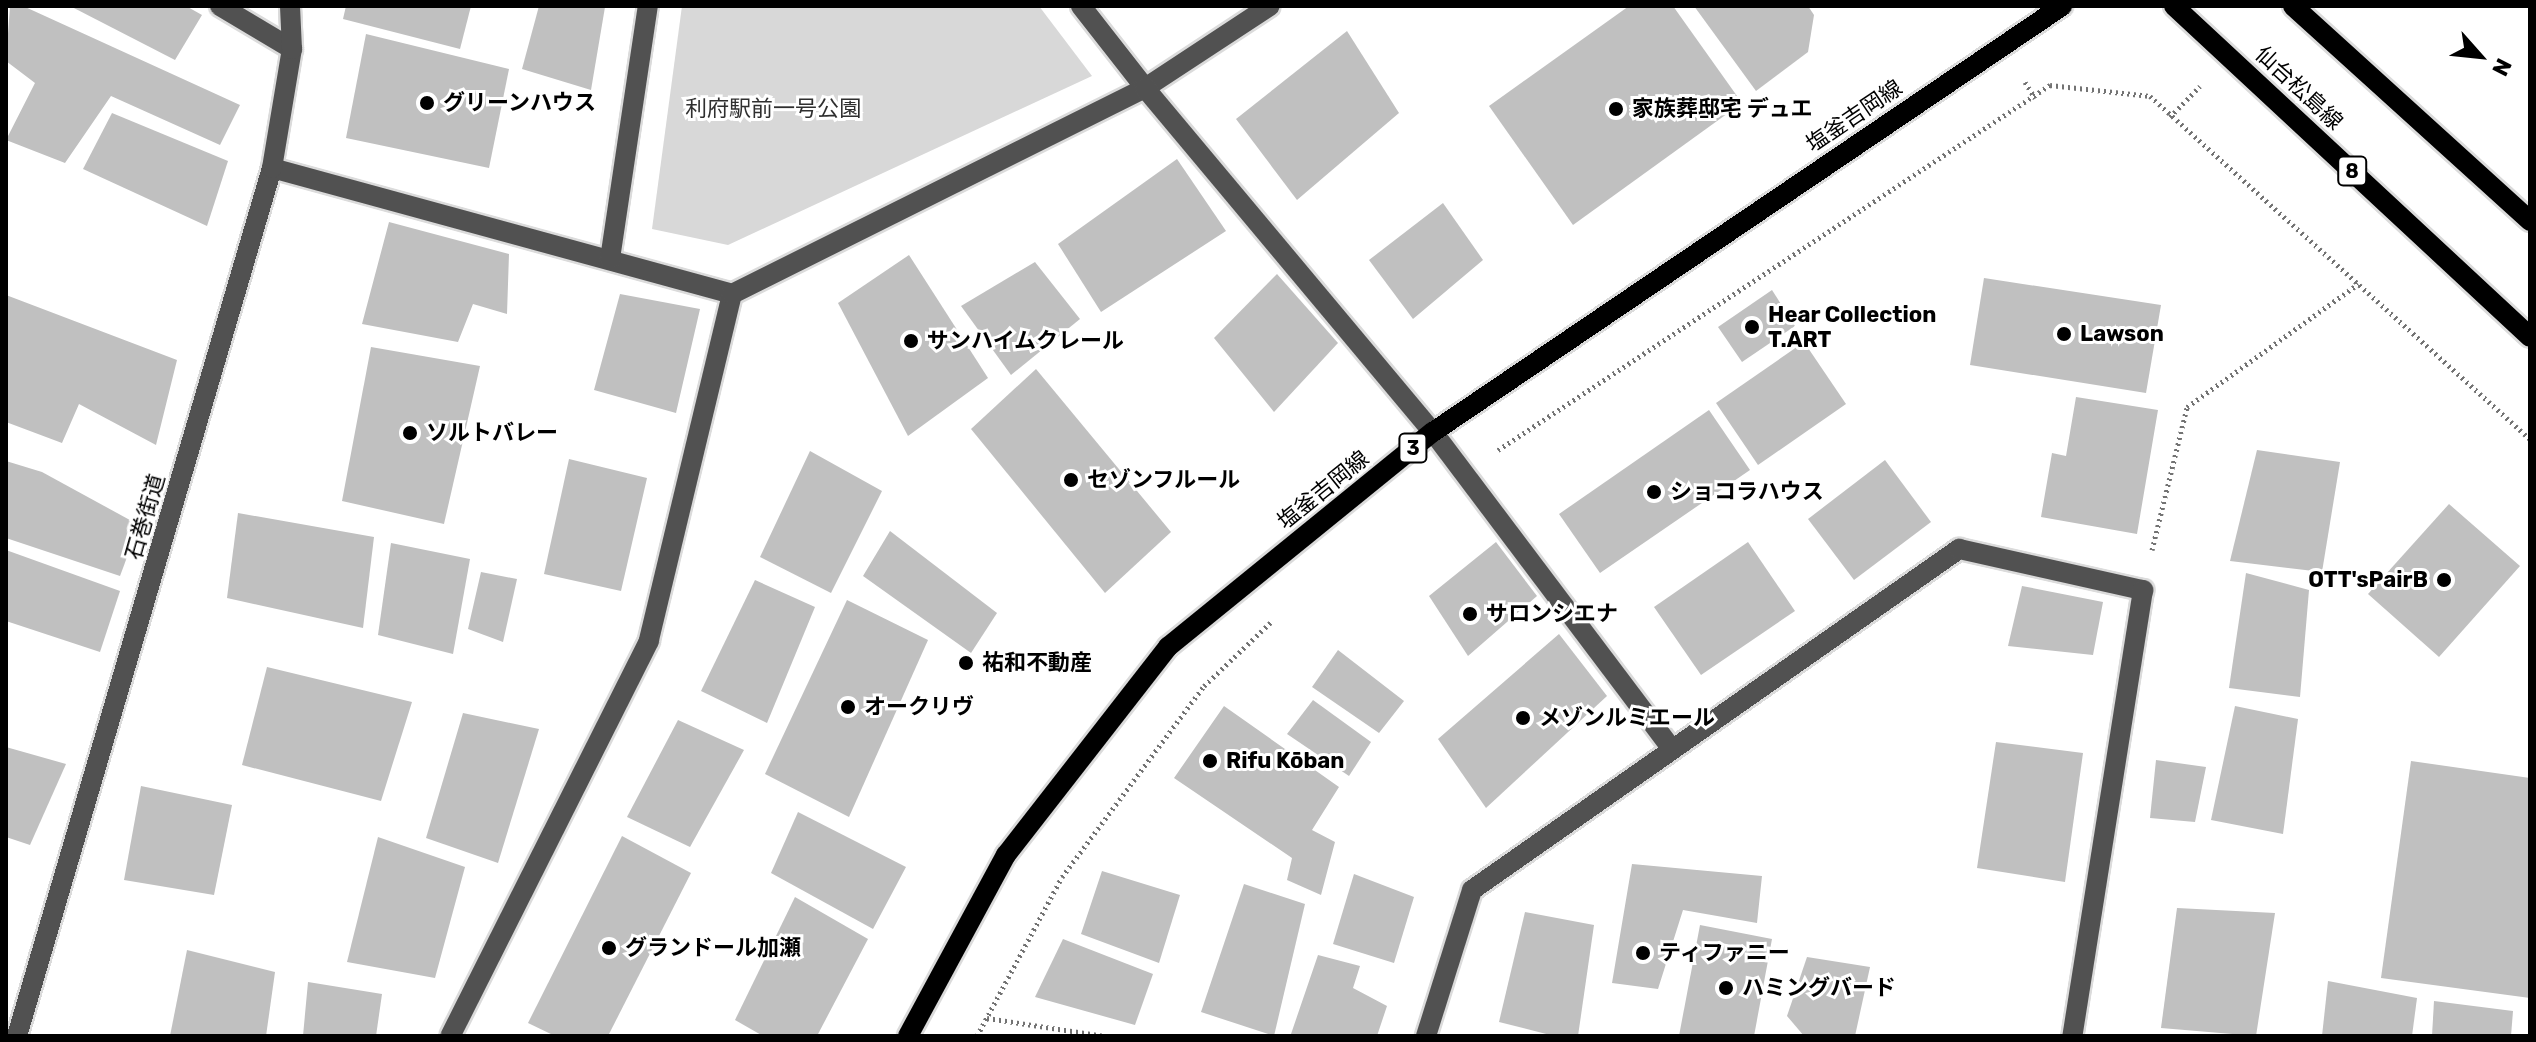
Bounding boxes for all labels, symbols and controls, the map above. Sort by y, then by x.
north arrow [2440,16,2520,96]
street label: 仙台松島線 [2250,41,2348,135]
text: N [2486,54,2517,80]
street label: 塩釜吉岡線 [1801,74,1907,158]
place label: グリーンハウス [443,90,597,116]
marker: グリーンハウス [418,94,436,112]
park label: 利府駅前一号公園 [685,96,861,122]
place label: 家族葬邸宅 デュエ [1632,96,1813,122]
marker: 家族葬邸宅 デュエ [1607,100,1625,118]
road number: 8 [2336,155,2368,187]
place label: Hear Collection T.ART [1768,301,1937,352]
marker: Hear Collection T.ART [1743,318,1761,336]
place label: Lawson [2080,321,2164,347]
marker: Lawson [2055,325,2073,343]
place label: サンハイムクレール [927,328,1125,354]
marker: サンハイムクレール [902,332,920,350]
place label: ソルトバレー [426,420,558,446]
marker: ソルトバレー [401,424,419,442]
road number: 3 [1397,432,1429,464]
street label: 塩釜吉岡線 [1272,445,1374,535]
place label: セゾンフルール [1087,467,1241,493]
street label: 石巻街道 [120,471,170,563]
marker: セゾンフルール [1062,471,1080,489]
place label: ショコラハウス [1670,479,1824,505]
marker: ショコラハウス [1645,483,1663,501]
place label: OTT'sPairB [2308,567,2428,593]
marker: OTT'sPairB [2435,571,2453,589]
place label: サロンシエナ [1486,601,1618,627]
marker: サロンシエナ [1461,605,1479,623]
place label: 祐和不動産 [982,650,1092,676]
marker: 祐和不動産 [957,654,975,672]
place label: オークリヴ [864,694,974,720]
marker: オークリヴ [839,698,857,716]
place label: メゾンルミエール [1539,705,1715,731]
marker: メゾンルミエール [1514,709,1532,727]
place label: Rifu Kōban [1226,748,1344,774]
marker: Rifu Kōban [1201,752,1219,770]
place label: グランドール加瀬 [625,935,801,961]
marker: グランドール加瀬 [600,939,618,957]
place label: ティファニー [1659,940,1791,966]
marker: ティファニー [1634,944,1652,962]
place label: ハミングバード [1742,975,1896,1001]
marker: ハミングバード [1717,979,1735,997]

